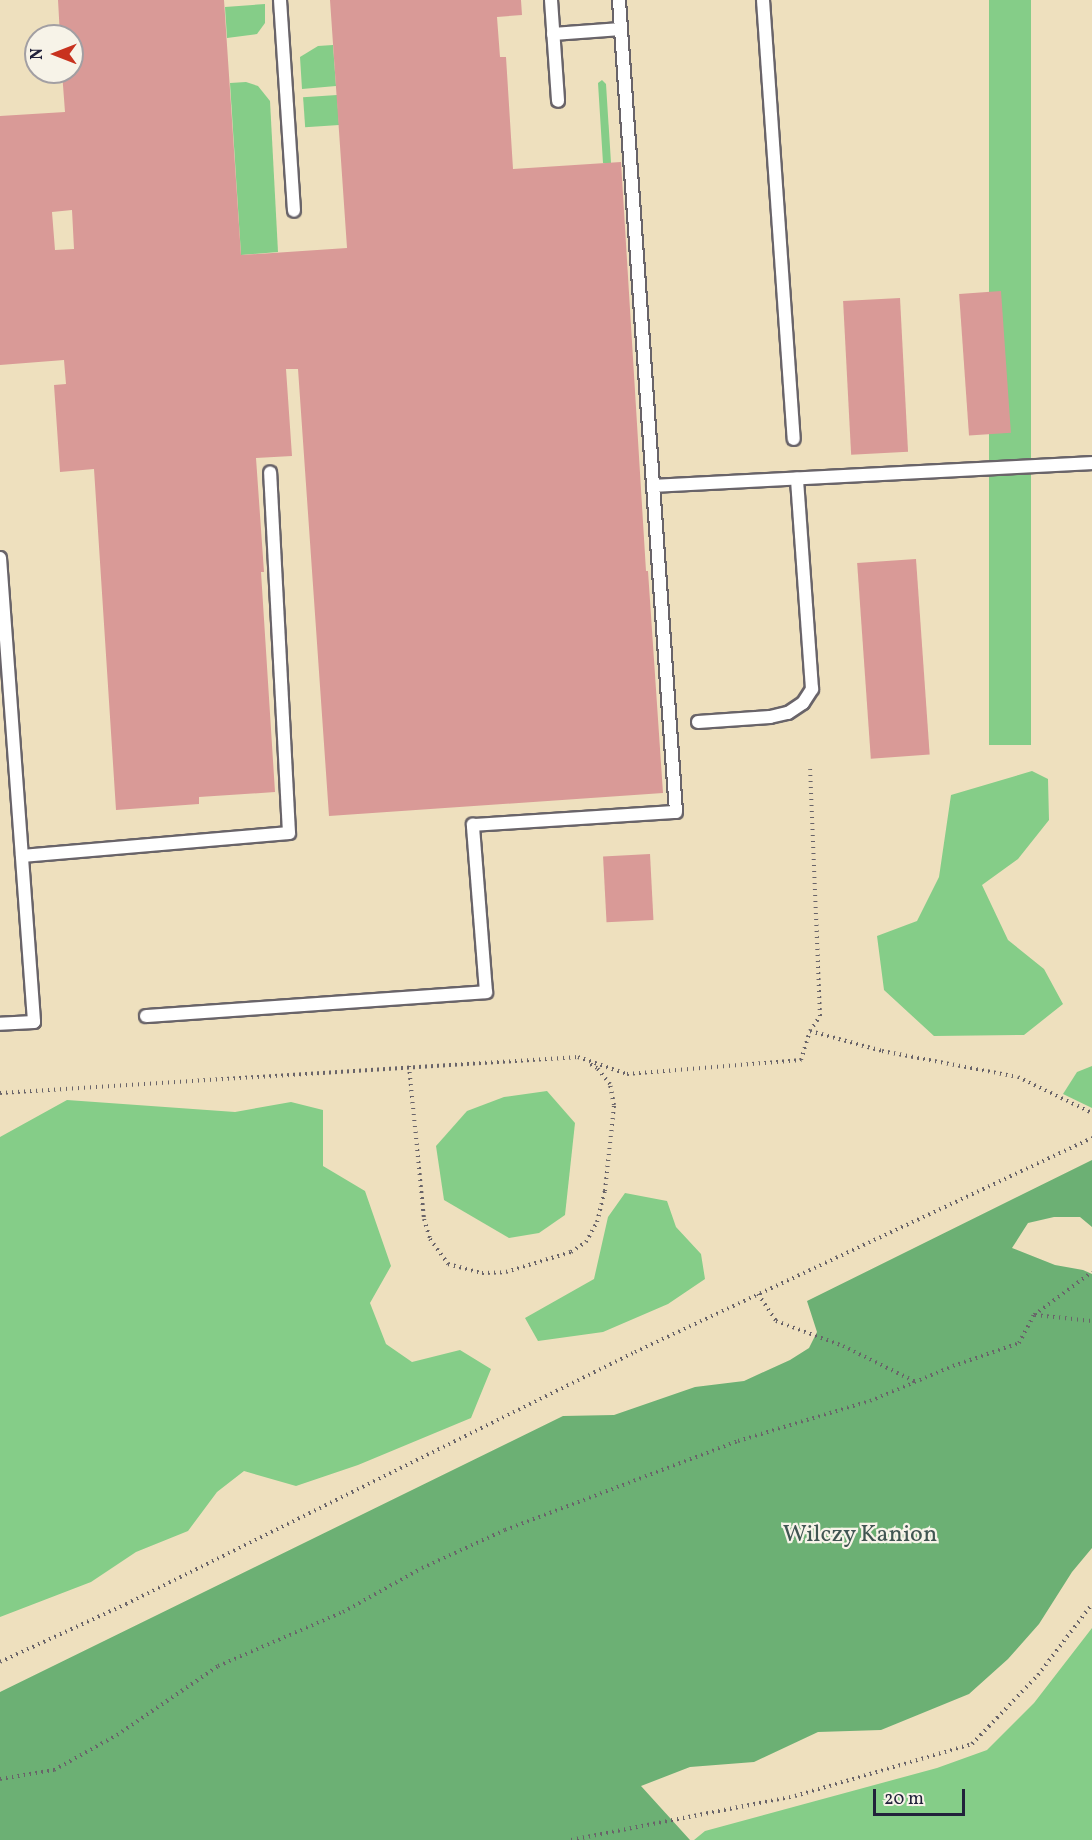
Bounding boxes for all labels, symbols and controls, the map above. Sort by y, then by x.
north arrow [24,24,84,84]
text: N [27,48,49,60]
park label: Wilczy Kanion [782,1522,938,1550]
scale bar [876,1777,968,1815]
text: 20 m [884,1787,924,1812]

